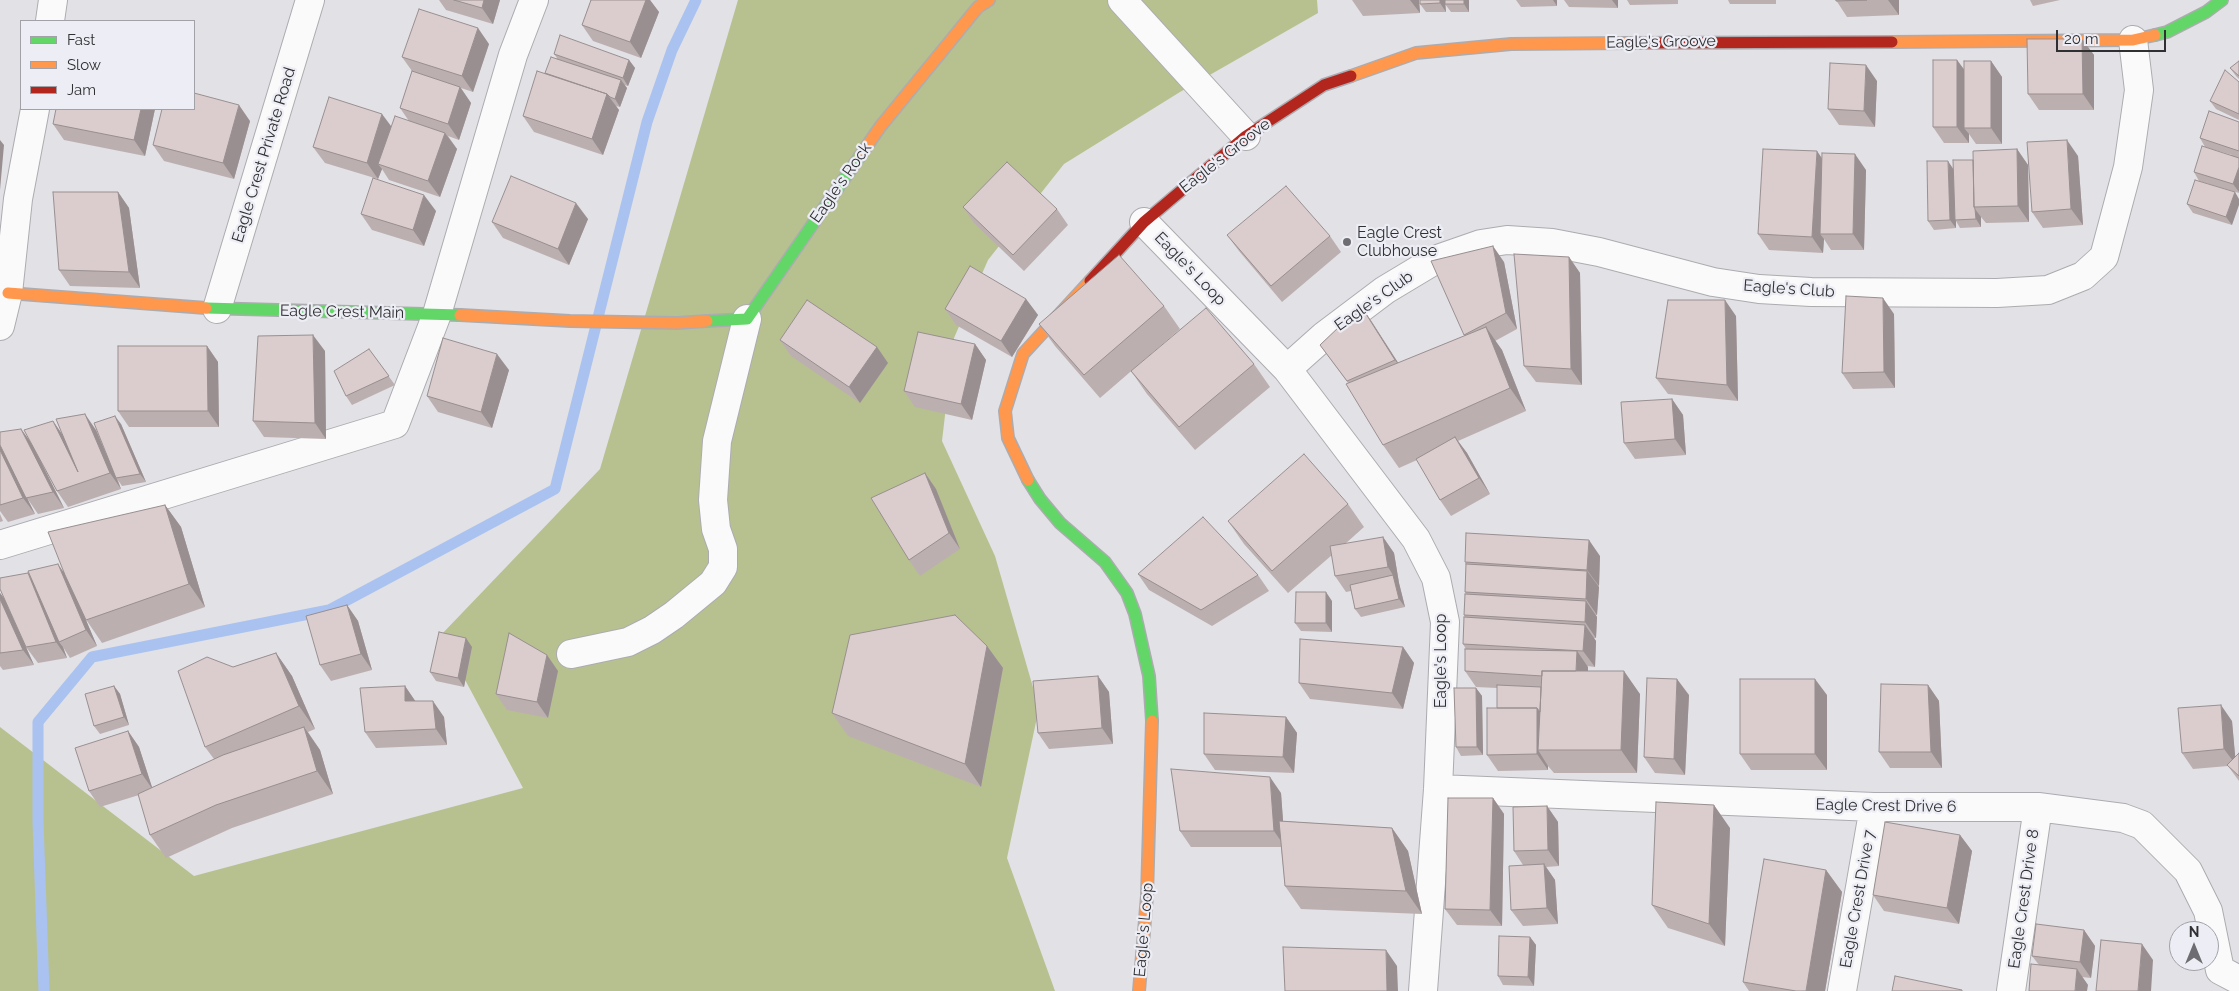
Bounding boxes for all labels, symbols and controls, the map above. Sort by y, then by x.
legend [20,20,195,110]
scale bar [2059,20,2169,52]
text: 20 m [2064,30,2099,48]
text: Fast [67,31,95,49]
street label: Eagle's Groove [1606,31,1716,53]
text: Slow [67,56,101,74]
street label: Eagle Crest Private Road [228,65,300,245]
text: Jam [67,81,96,99]
street label: Eagle's Groove [1176,115,1274,197]
street label: Eagle's Rock [806,139,876,227]
place label: Eagle Crest Clubhouse [1357,223,1442,261]
street label: Eagle's Loop [1150,228,1230,310]
marker: Eagle Crest Clubhouse [1341,236,1353,248]
street label: Eagle's Club [1331,267,1417,335]
street label: Eagle's Club [1743,276,1835,302]
street label: Eagle Crest Main [280,301,404,323]
street label: Eagle's Loop [1431,614,1451,708]
street label: Eagle Crest Drive 6 [1815,795,1957,817]
street label: Eagle Crest Drive 7 [1836,828,1880,970]
street label: Eagle Crest Drive 8 [2005,828,2043,970]
street label: Eagle's Loop [1130,882,1158,978]
north arrow [2169,921,2219,971]
text: N [2189,924,2199,940]

